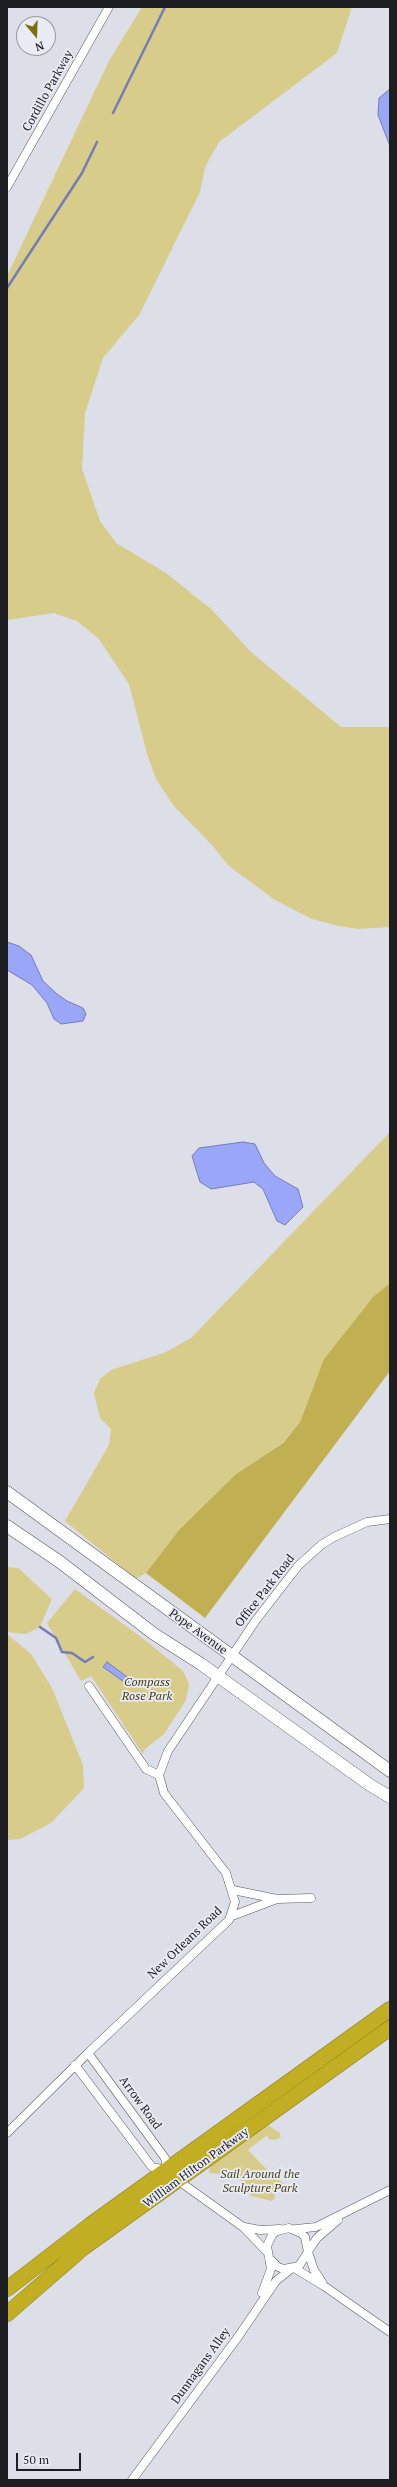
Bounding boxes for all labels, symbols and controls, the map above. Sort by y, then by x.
north arrow [16,16,56,56]
text: N [33,38,46,54]
street label: Cordillo Parkway [20,48,76,134]
street label: Office Park Road [232,1552,298,1630]
street label: Pope Avenue [166,1606,230,1658]
park label: Compass Rose Park [122,1676,172,1704]
street label: New Orleans Road [145,1904,225,1982]
street label: Arrow Road [116,2074,164,2132]
street label: William Hilton Parkway [140,2125,252,2211]
park label: Sail Around the Sculpture Park [220,2168,300,2196]
street label: Dunnagans Alley [169,2325,233,2407]
scale bar [18,2445,83,2471]
text: 50 m [23,2452,49,2467]

